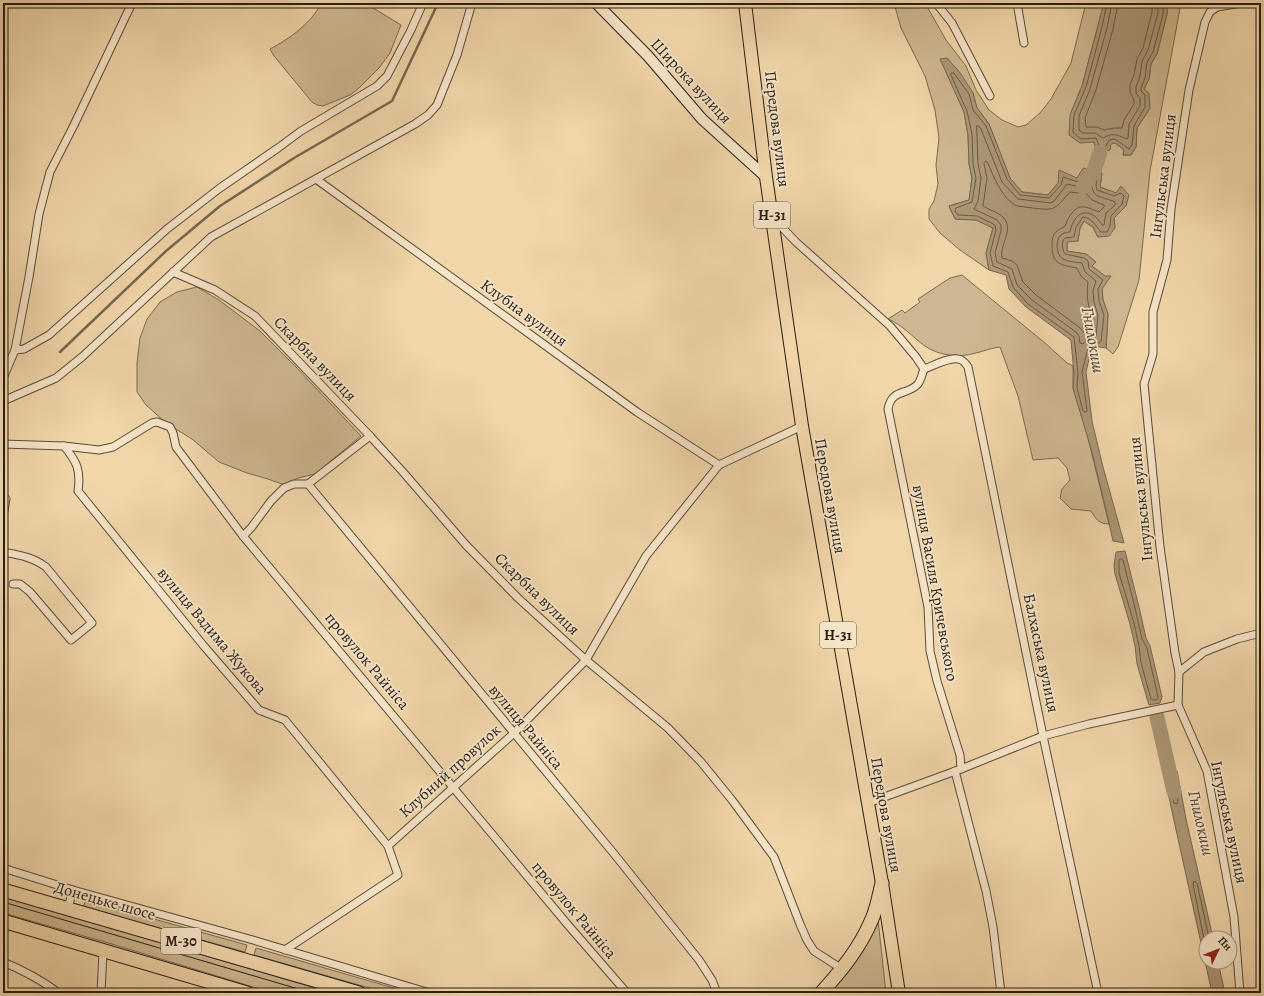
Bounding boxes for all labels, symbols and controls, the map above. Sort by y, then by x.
street label: Широка вулиця [645,33,737,129]
street label: Передова вулиця [759,70,795,189]
street label: Інгульська вулиця [1144,112,1182,239]
road number: Н-31 [754,202,790,228]
street label: Клубна вулиця [476,274,572,352]
water label: Гнилокиш [1076,305,1110,375]
street label: Скарбна вулиця [269,312,361,407]
street label: Інгульська вулиця [1123,435,1158,562]
street label: Передова вулиця [809,437,851,556]
street label: вулиця Василя Кричевського [907,483,963,683]
street label: Скарбна вулиця [490,548,585,640]
street label: вулиця Вадима Жукова [152,563,272,700]
street label: Балхаська вулиця [1018,592,1064,715]
street label: провулок Райніса [320,608,415,715]
road number: Н-31 [820,622,856,648]
street label: вулиця Райніса [484,680,569,775]
street label: Клубний провулок [394,719,506,823]
street label: Передова вулиця [865,756,907,875]
street label: Інгульська вулиця [1205,759,1253,886]
water label: Гнилокиш [1182,788,1220,859]
street label: провулок Райніса [527,857,622,964]
street label: Донецьке шосе [52,876,158,926]
road number: М-30 [161,928,201,954]
north arrow [1198,930,1238,970]
text: Пн [1215,933,1236,954]

